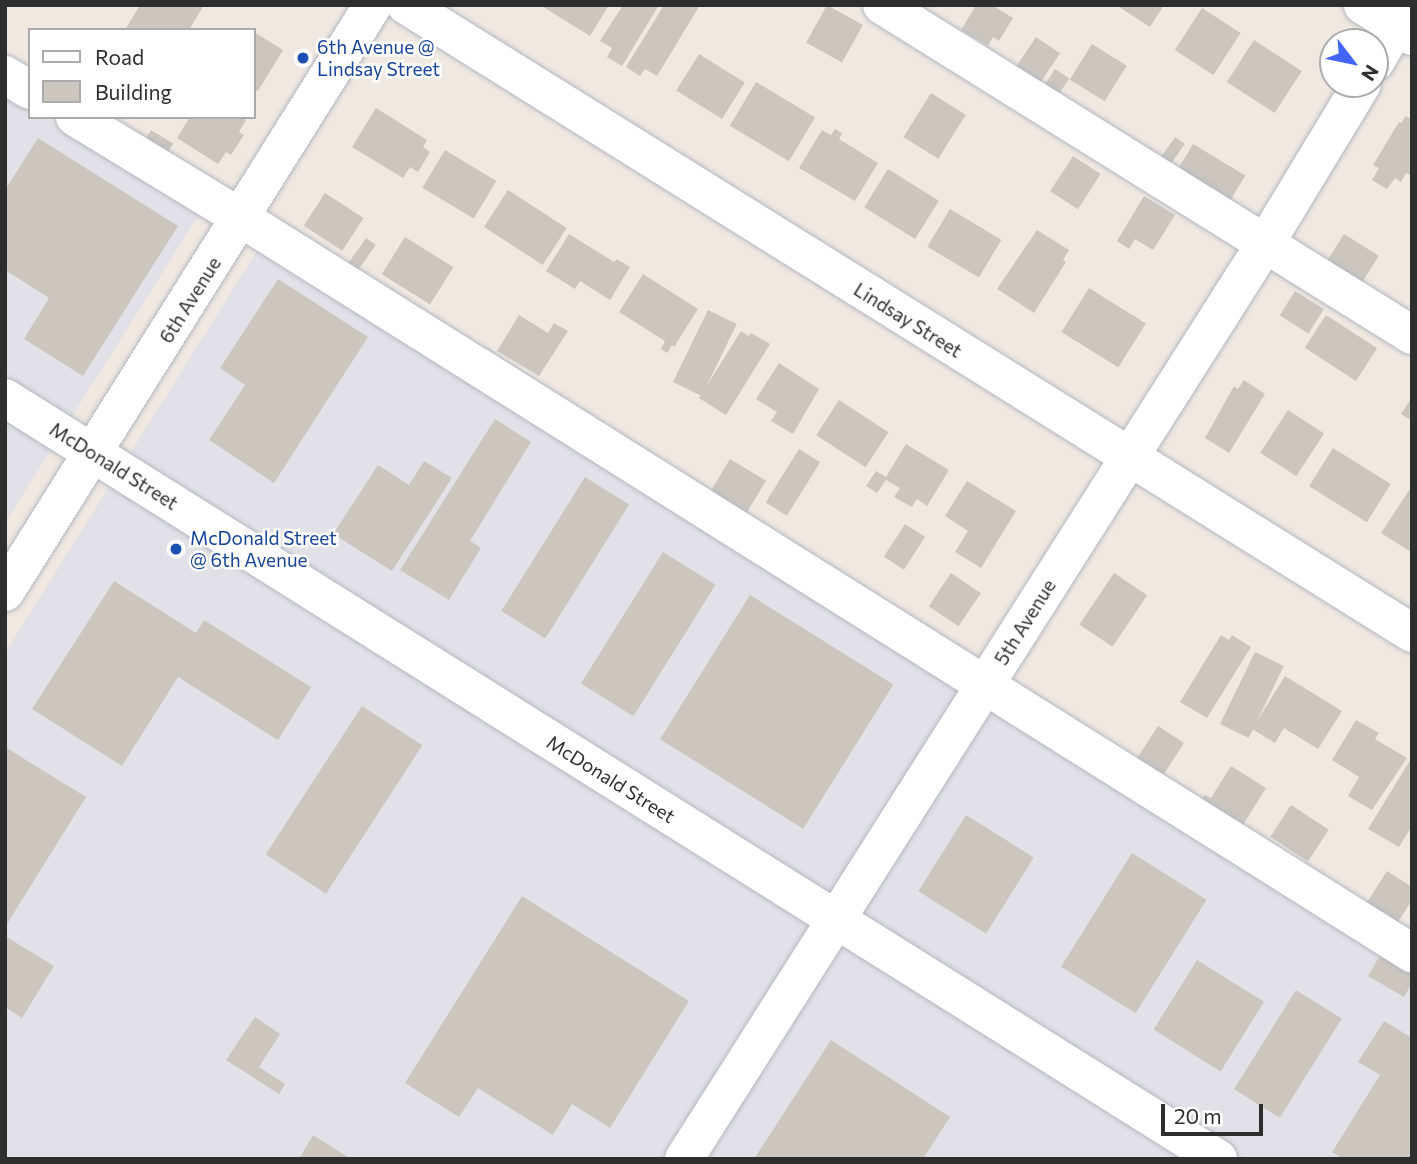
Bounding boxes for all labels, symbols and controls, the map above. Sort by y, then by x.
legend [28,28,256,119]
north arrow [1319,28,1389,98]
place label: 6th Avenue @ Lindsay Street [317,36,440,80]
text: Road [95,44,144,69]
marker: 6th Avenue @ Lindsay Street [295,50,311,66]
text: N [1357,61,1384,85]
text: Building [95,79,172,104]
street label: 6th Avenue [155,253,225,347]
street label: Lindsay Street [850,278,966,362]
street label: McDonald Street [46,417,182,515]
place label: McDonald Street @ 6th Avenue [190,527,337,571]
marker: McDonald Street @ 6th Avenue [168,541,184,557]
street label: 5th Avenue [990,575,1060,669]
street label: McDonald Street [543,730,679,828]
scale bar [1165,1090,1266,1134]
text: 20 m [1174,1103,1222,1128]

